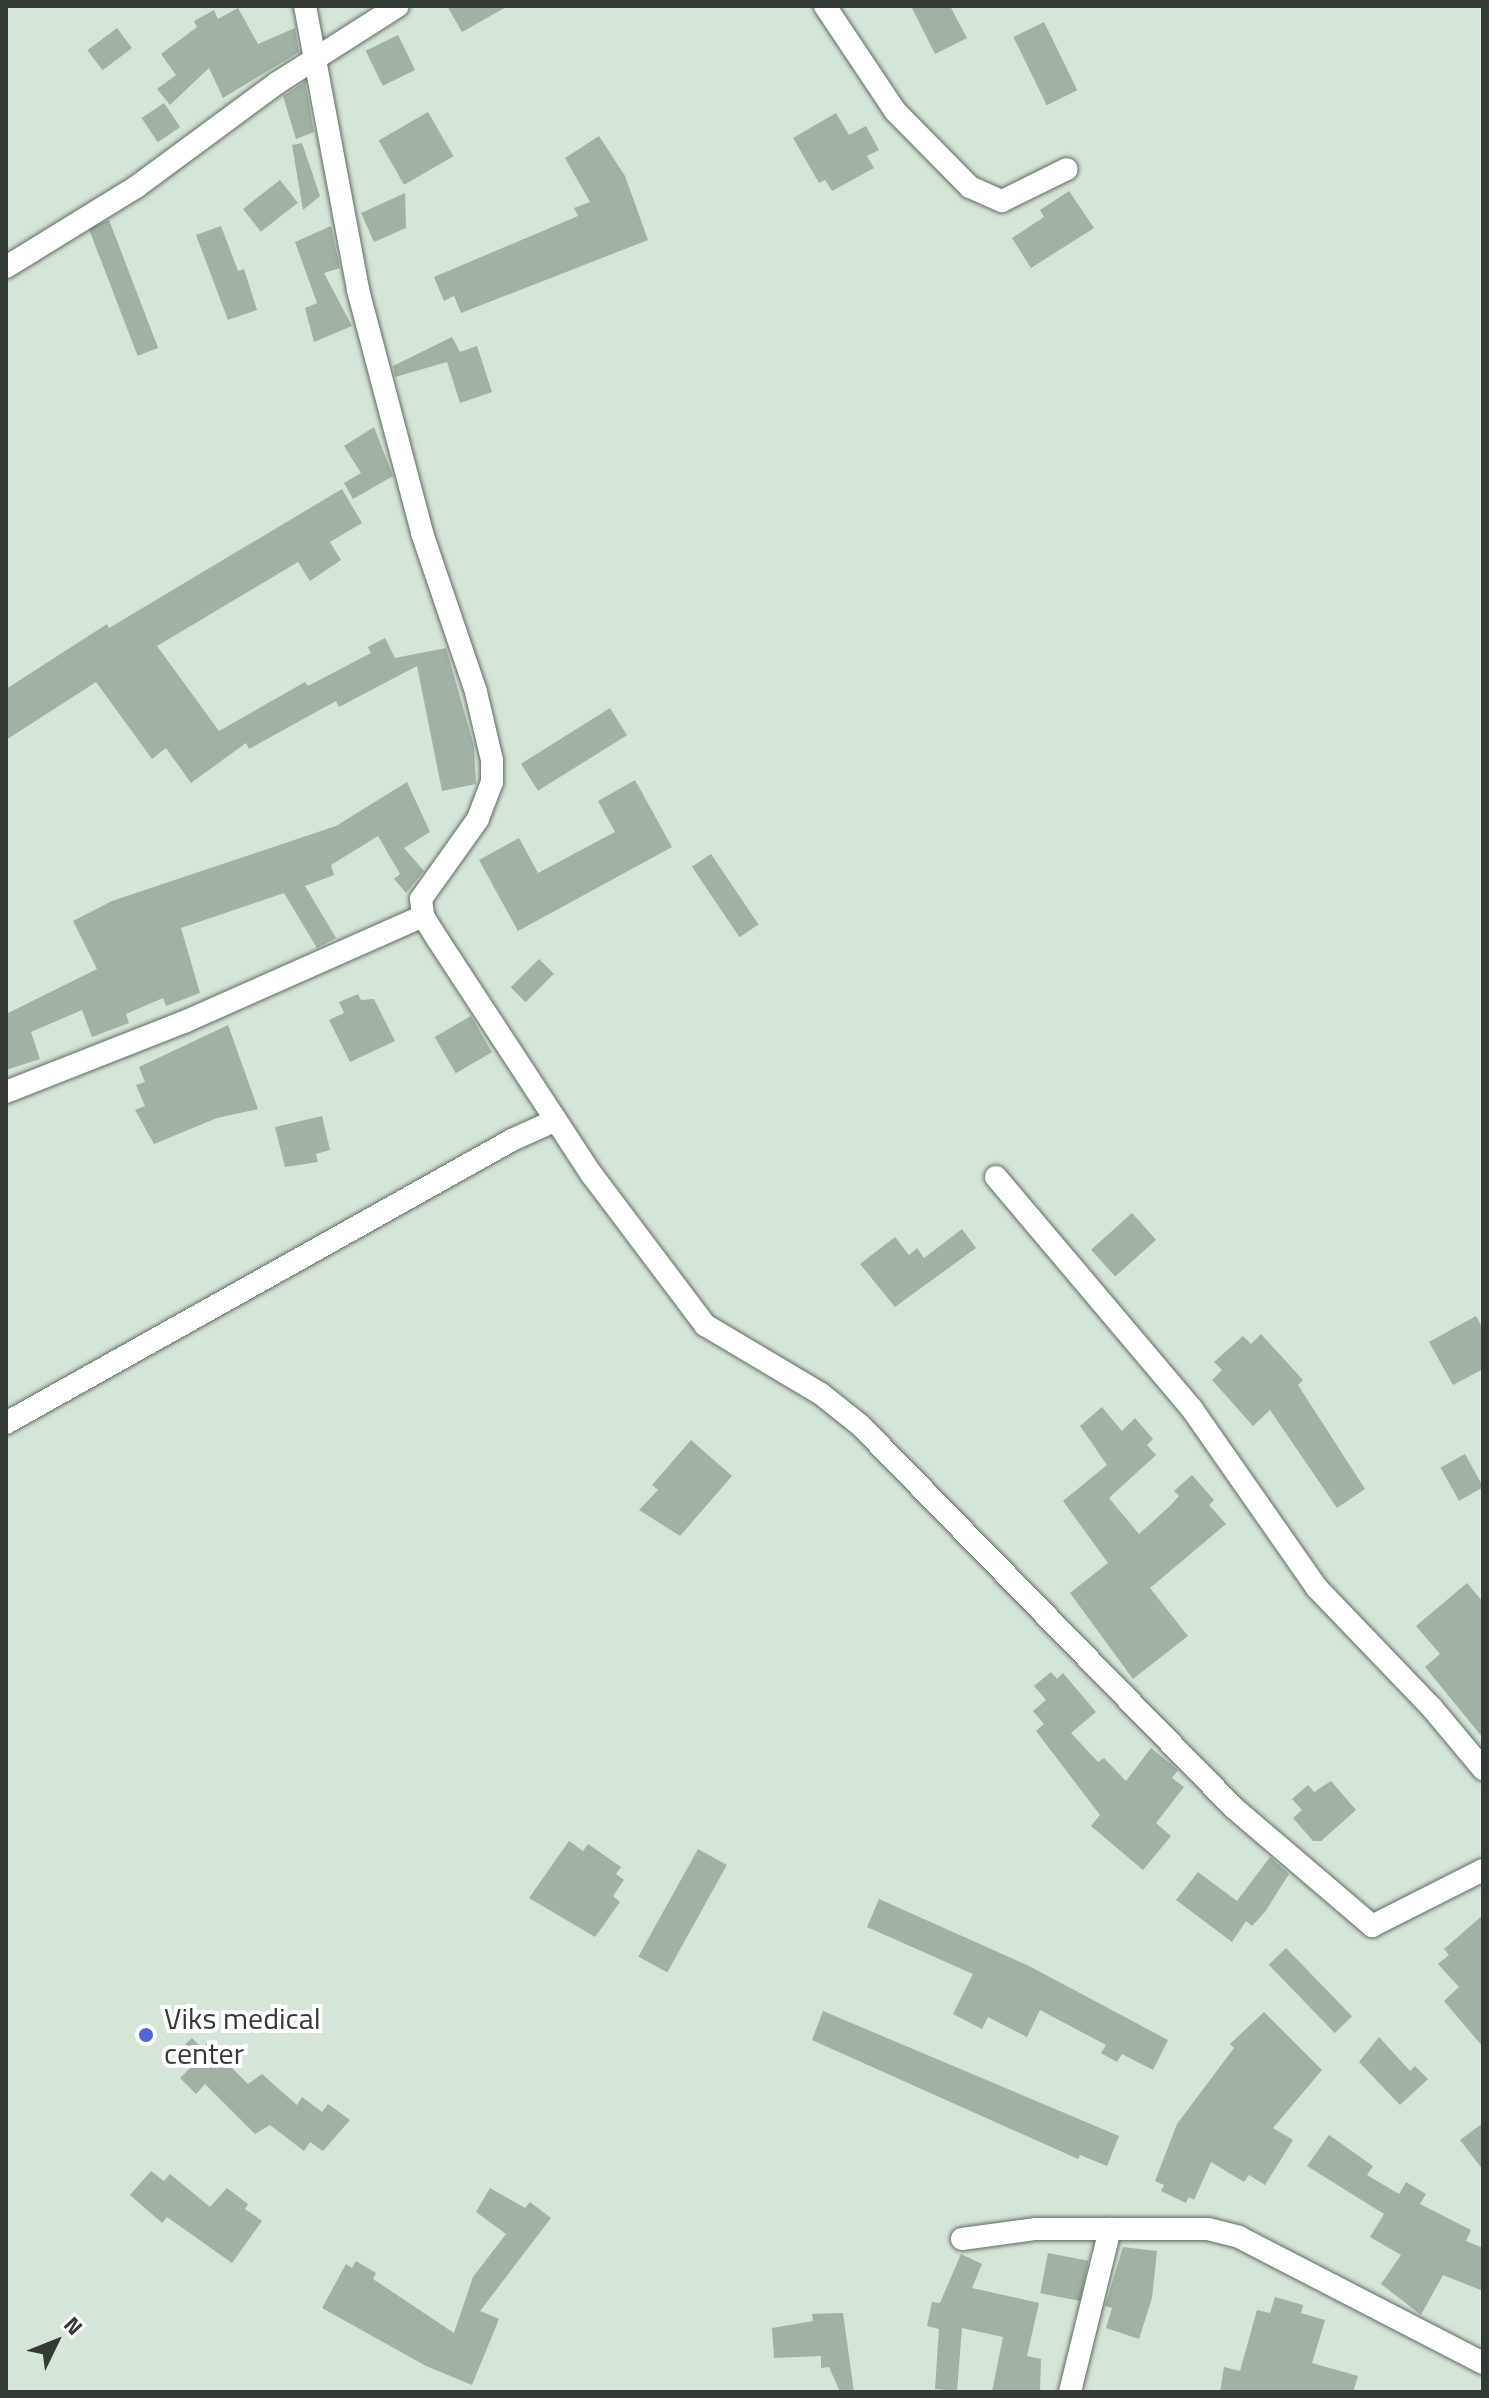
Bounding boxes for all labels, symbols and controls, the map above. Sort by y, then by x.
place label: Viks medical center [164,2000,321,2070]
marker: Viks medical center [135,2024,157,2046]
north arrow [16,2302,96,2382]
text: N [56,2308,91,2343]

